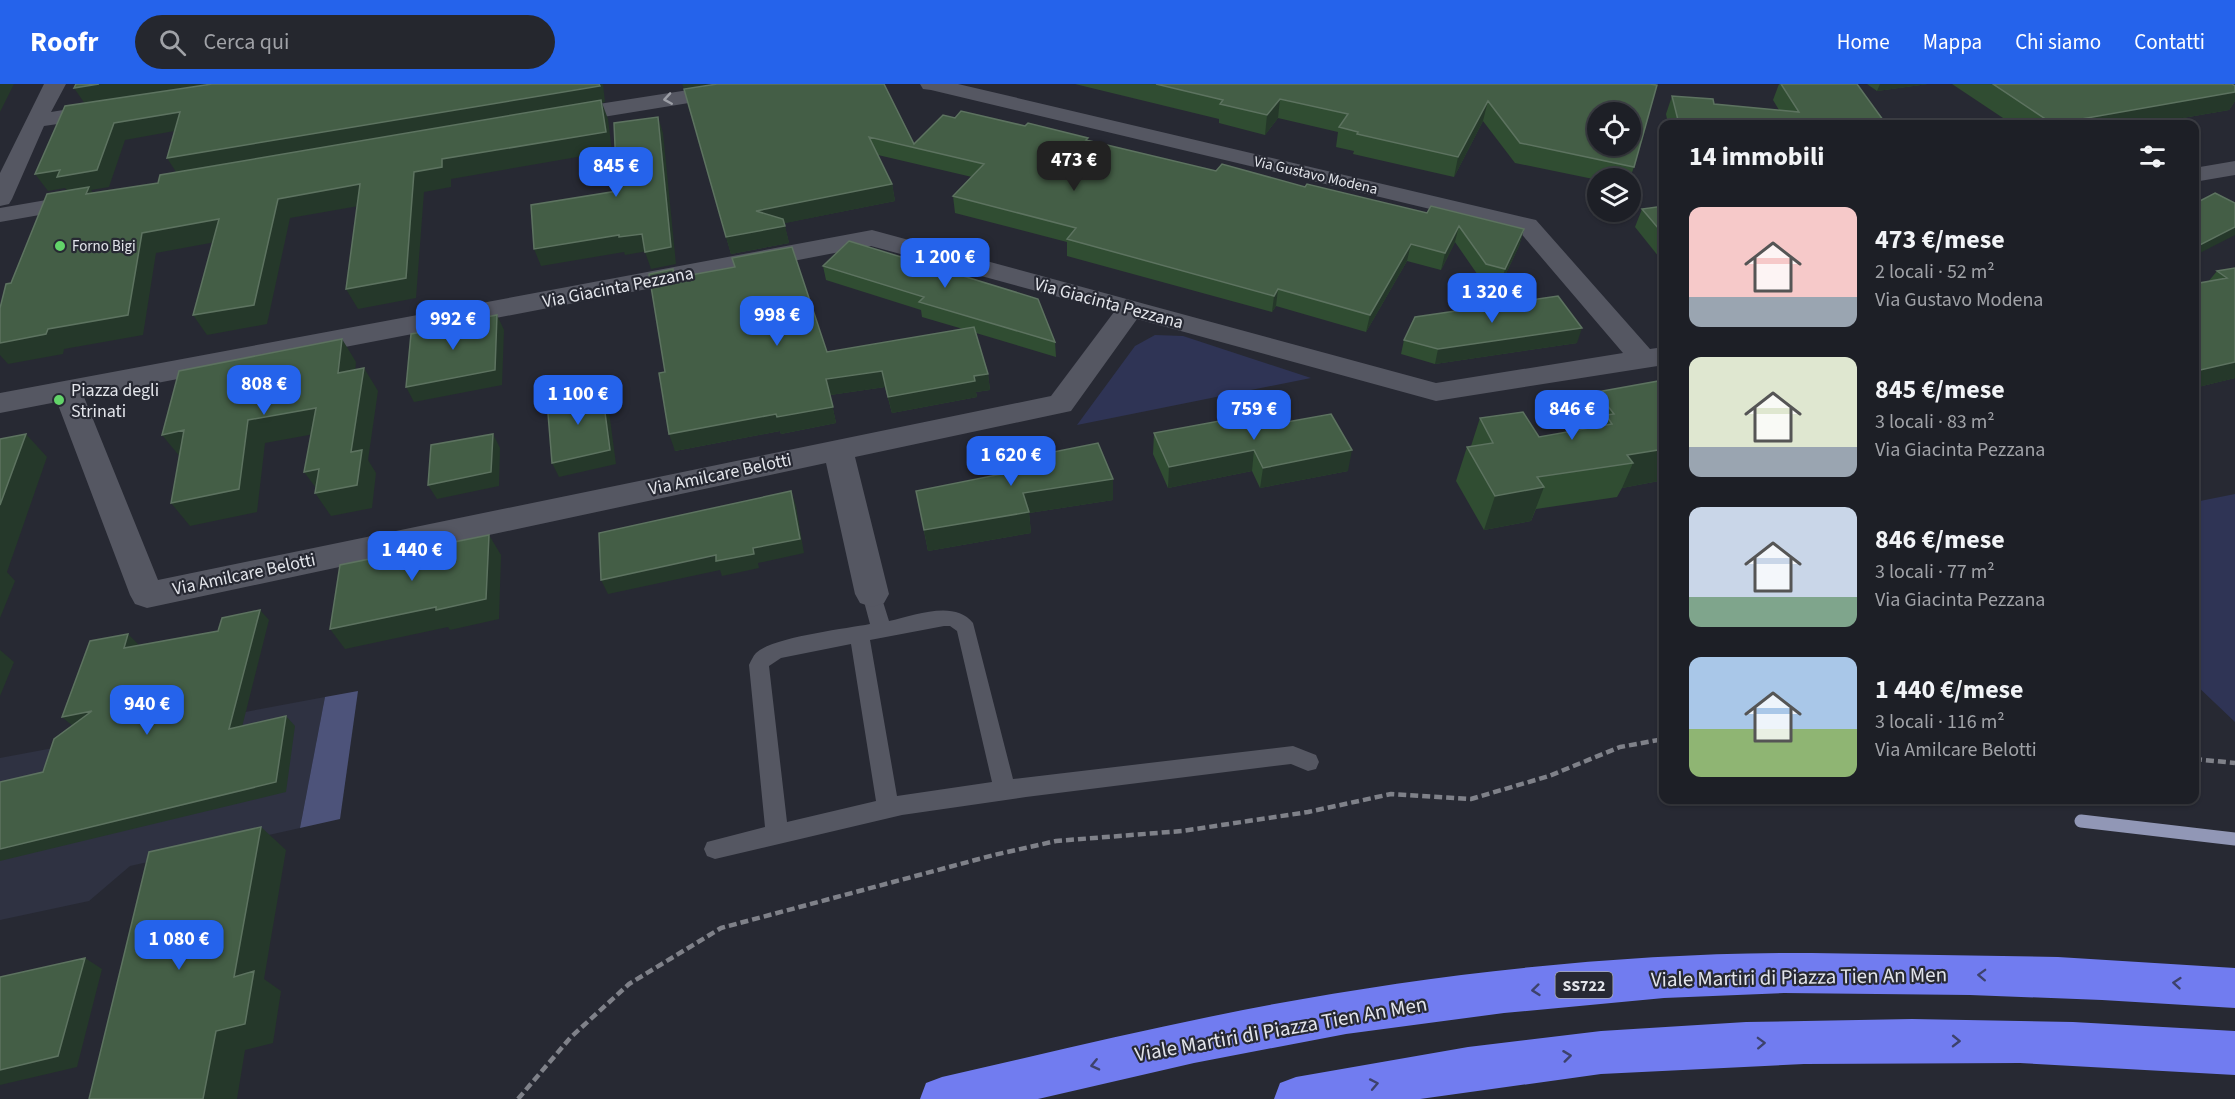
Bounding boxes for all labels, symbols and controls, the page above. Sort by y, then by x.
search box [135,15,555,69]
text: Roofr [30,22,99,62]
icon: search [156,26,189,59]
text: Cerca qui [204,26,289,58]
text: Home [1837,27,1890,57]
text: Mappa [1923,27,1982,57]
text: Chi siamo [2015,27,2101,57]
text: Contatti [2134,27,2205,57]
one-way arrow [664,93,673,105]
map controls [1587,102,1641,222]
button: locate [1587,102,1641,156]
text: 14 immobili [1689,138,1825,175]
icon: filters [2136,140,2169,173]
pin: 473 € [1032,141,1116,192]
text: 473 € [1051,146,1097,174]
pin: 845 € [574,147,658,198]
street label: Via Gustavo Modena [1252,151,1380,200]
text: 845 € [593,152,639,180]
button: layers [1587,168,1641,222]
text: 473 €/mese [1875,221,2005,258]
icon: home [1737,231,1809,303]
place label: Forno Bigi [72,236,136,257]
pin: 1 200 € [890,238,1000,289]
marker: Forno Bigi [53,239,67,253]
text: 1 200 € [915,243,975,271]
text: 2 locali · 52 m² [1875,258,1995,286]
street label: Via Giacinta Pezzana [540,261,696,314]
street label: Via Giacinta Pezzana [1032,272,1186,335]
pin: 1 320 € [1437,273,1547,324]
text: 1 320 € [1462,278,1522,306]
text: Via Gustavo Modena [1875,286,2043,314]
pin: 998 € [735,296,819,347]
pin: 992 € [411,300,495,351]
text: 998 € [754,301,800,329]
text: 992 € [430,305,476,333]
pin: 808 € [222,365,306,416]
text: 808 € [241,370,287,398]
text: 845 €/mese [1875,371,2005,408]
pin: 1 100 € [523,375,633,426]
place label: Piazza degli Strinati [71,378,159,424]
text: 1 100 € [548,380,608,408]
icon: home [1737,381,1809,453]
pin: 759 € [1212,390,1296,441]
pin: 846 € [1530,390,1614,441]
marker: Piazza degli Strinati [52,393,66,407]
text: 759 € [1231,395,1277,423]
text: 846 € [1549,395,1595,423]
text: 3 locali · 83 m² [1875,408,1995,436]
pin: 1 620 € [956,436,1066,487]
text: Via Giacinta Pezzana [1875,436,2045,464]
text: 1 620 € [981,441,1041,469]
street label: Via Amilcare Belotti [646,447,794,502]
text: 846 €/mese [1875,521,2005,558]
pin: 1 440 € [357,531,467,582]
icon: home [1737,531,1809,603]
text: 1 440 € [382,536,442,564]
street label: Via Amilcare Belotti [170,547,318,602]
text: 3 locali · 77 m² [1875,558,1995,586]
text: Via Giacinta Pezzana [1875,586,2045,614]
text: 1 440 €/mese [1875,671,2024,708]
icon: home [1737,681,1809,753]
pin: 940 € [105,685,189,736]
text: 940 € [124,690,170,718]
text: 3 locali · 116 m² [1875,708,2005,736]
text: Via Amilcare Belotti [1875,736,2037,764]
pin: 1 080 € [124,920,234,971]
text: 1 080 € [149,925,209,953]
street label: Viale Martiri di Piazza Tien An Men [1651,959,1947,995]
one-way arrow [1977,968,1986,981]
road number: SS722 [1556,972,1612,998]
one-way arrow [2172,977,2181,990]
one-way arrow [1531,983,1540,996]
street label: Viale Martiri di Piazza Tien An Men [1133,989,1429,1069]
one-way arrow [1952,1035,1961,1047]
one-way arrow [1757,1037,1766,1049]
one-way arrow [1562,1051,1572,1063]
one-way arrow [1091,1058,1101,1071]
one-way arrow [1369,1078,1379,1091]

